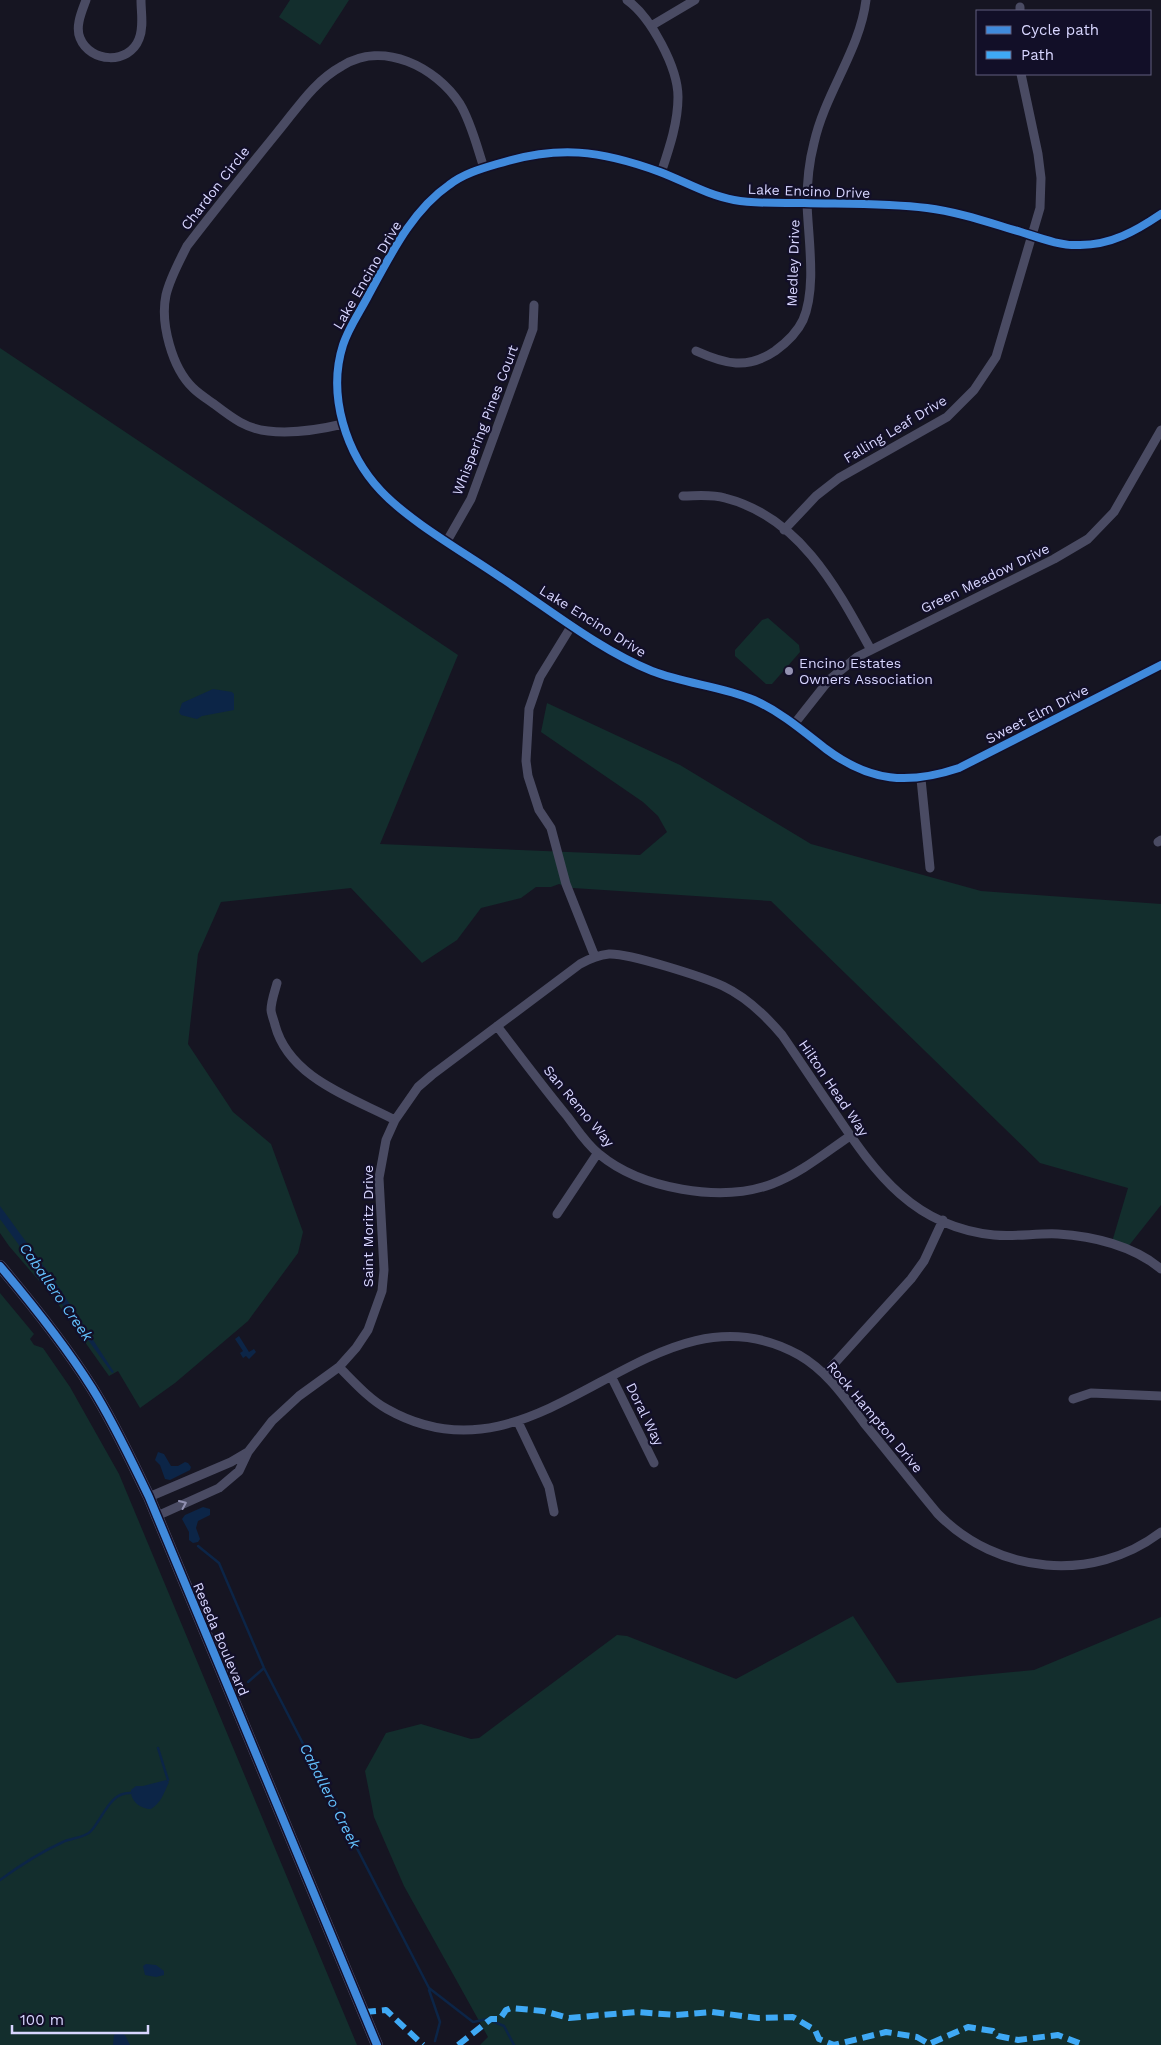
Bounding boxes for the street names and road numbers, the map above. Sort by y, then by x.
street label: Chardon Circle [178,143,252,233]
street label: Lake Encino Drive [747,181,871,201]
street label: Lake Encino Drive [329,218,405,332]
street label: Medley Drive [783,219,803,307]
street label: Whispering Pines Court [449,343,521,497]
street label: Falling Leaf Drive [840,392,950,466]
street label: Green Meadow Drive [918,540,1052,616]
street label: Lake Encino Drive [537,582,649,660]
street label: Sweet Elm Drive [983,681,1091,747]
street label: Hilton Head Way [796,1037,873,1140]
street label: San Remo Way [540,1062,618,1150]
street label: Saint Moritz Drive [360,1165,376,1287]
street label: Rock Hampton Drive [824,1358,926,1476]
street label: Doral Way [623,1380,667,1449]
street label: Reseda Boulevard [190,1580,252,1698]

